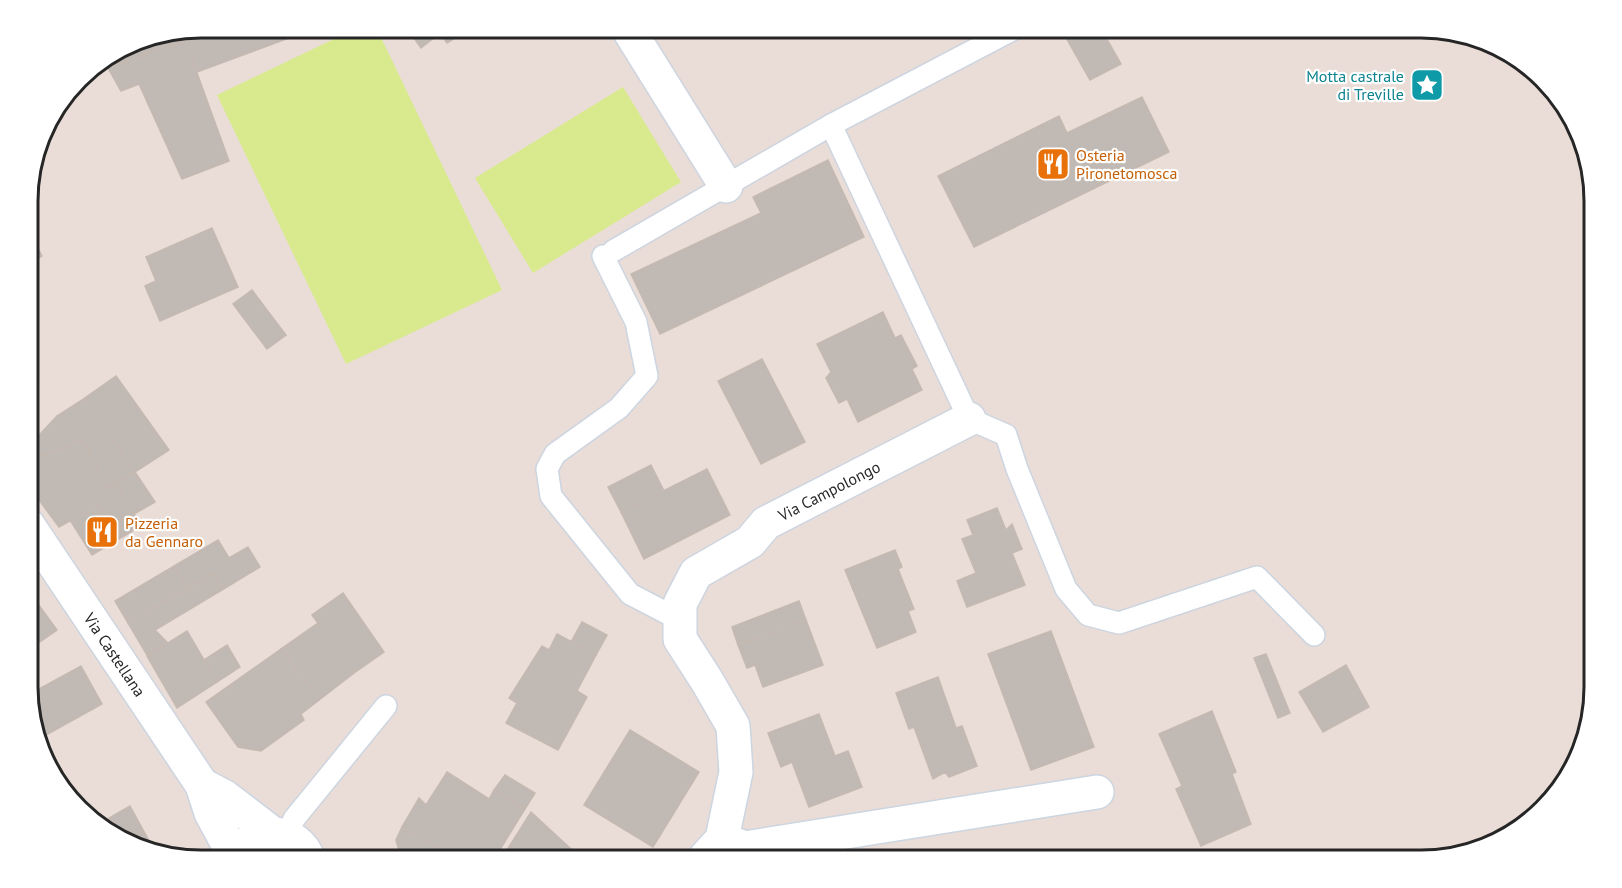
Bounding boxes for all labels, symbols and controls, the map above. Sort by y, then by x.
place label: Motta castrale di Treville [1306,66,1404,104]
place icon: Motta castrale di Treville [1409,67,1445,103]
place label: Osteria Pironetomosca [1076,145,1177,183]
restaurant icon: Osteria Pironetomosca [1035,146,1071,182]
street label: Via Campolongo [774,456,883,526]
place label: Pizzeria da Gennaro [125,513,203,551]
restaurant icon: Pizzeria da Gennaro [84,514,120,550]
street label: Via Castellana [79,608,150,700]

